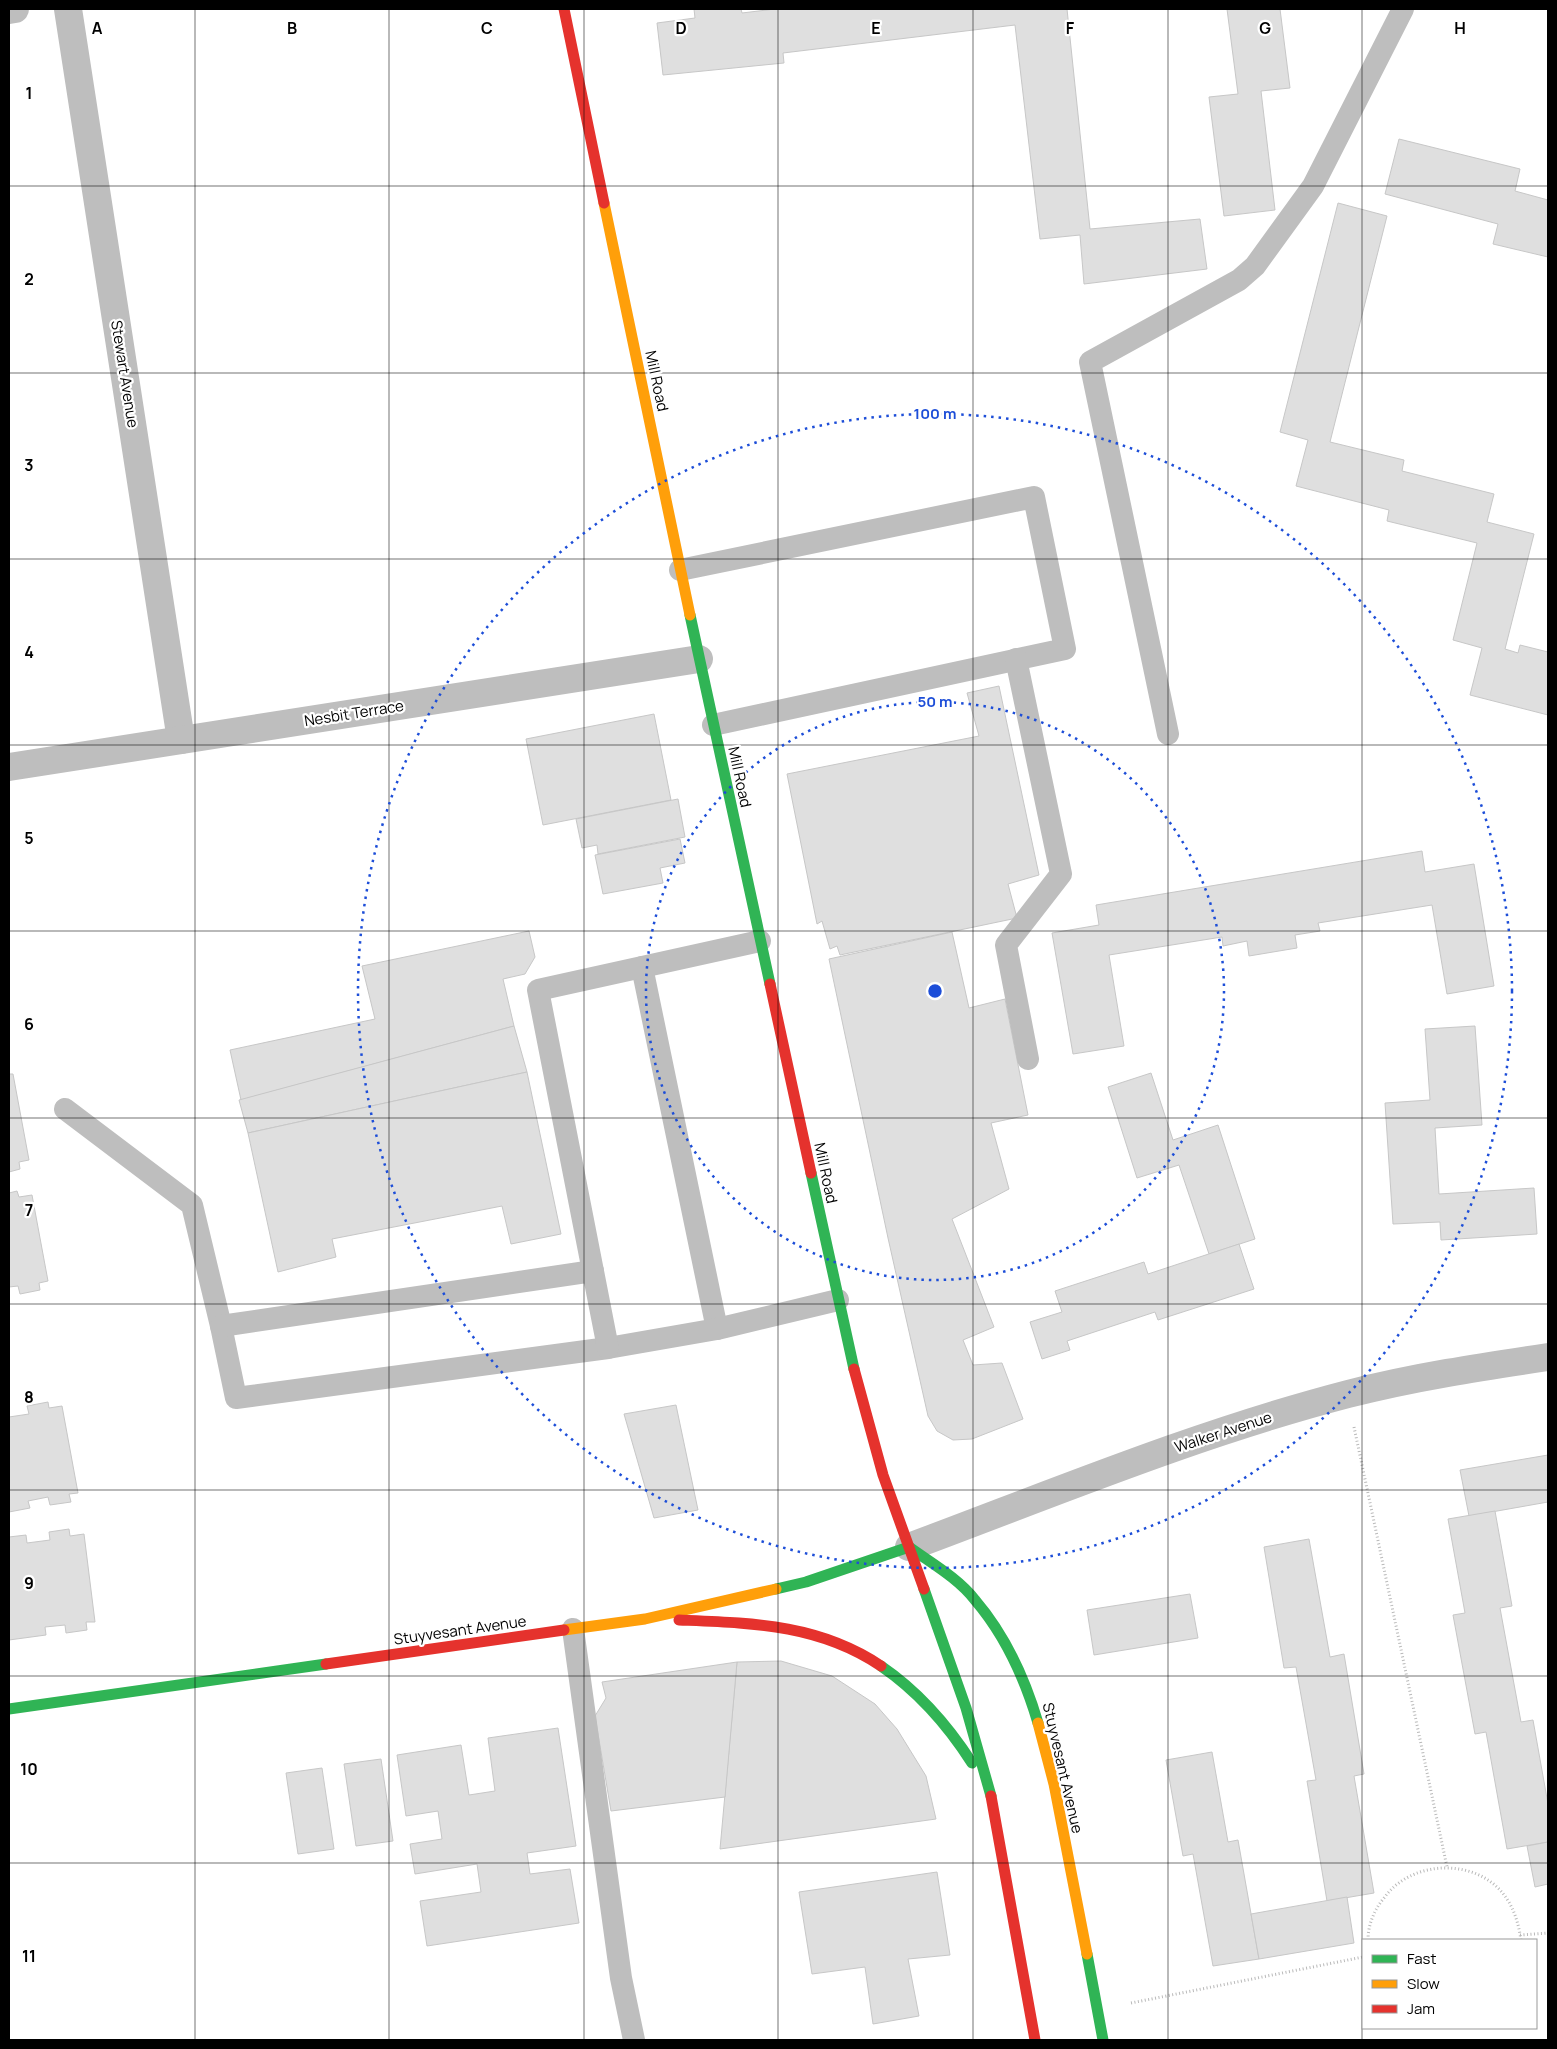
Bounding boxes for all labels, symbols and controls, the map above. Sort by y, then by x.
text: A [92,17,103,39]
text: B [287,17,297,39]
text: C [481,17,493,39]
text: D [675,17,687,39]
text: E [871,17,881,39]
text: F [1066,17,1075,39]
text: G [1259,17,1271,39]
text: H [1454,17,1466,39]
text: 1 [25,82,33,104]
text: 2 [24,268,34,290]
street label: Stewart Avenue [106,319,144,429]
street label: Mill Road [640,349,674,413]
text: 100 m [914,403,956,424]
text: 3 [24,454,34,476]
text: 4 [24,641,34,663]
text: 50 m [917,691,953,712]
street label: Nesbit Terrace [303,695,406,731]
street label: Mill Road [723,745,757,809]
text: 5 [24,827,34,849]
centre of rings [926,982,944,1000]
text: 6 [24,1013,34,1035]
street label: Mill Road [809,1141,843,1205]
text: 7 [25,1199,33,1221]
text: 8 [24,1386,34,1408]
street label: Walker Avenue [1172,1406,1274,1458]
text: 9 [24,1572,34,1594]
street label: Stuyvesant Avenue [392,1610,528,1650]
street label: Stuyvesant Avenue [1038,1701,1088,1836]
text: 10 [20,1758,38,1780]
legend [1362,1939,1537,2029]
text: 11 [22,1945,36,1967]
text: Fast [1407,1948,1436,1969]
text: Slow [1407,1973,1440,1994]
text: Jam [1407,1998,1435,2019]

